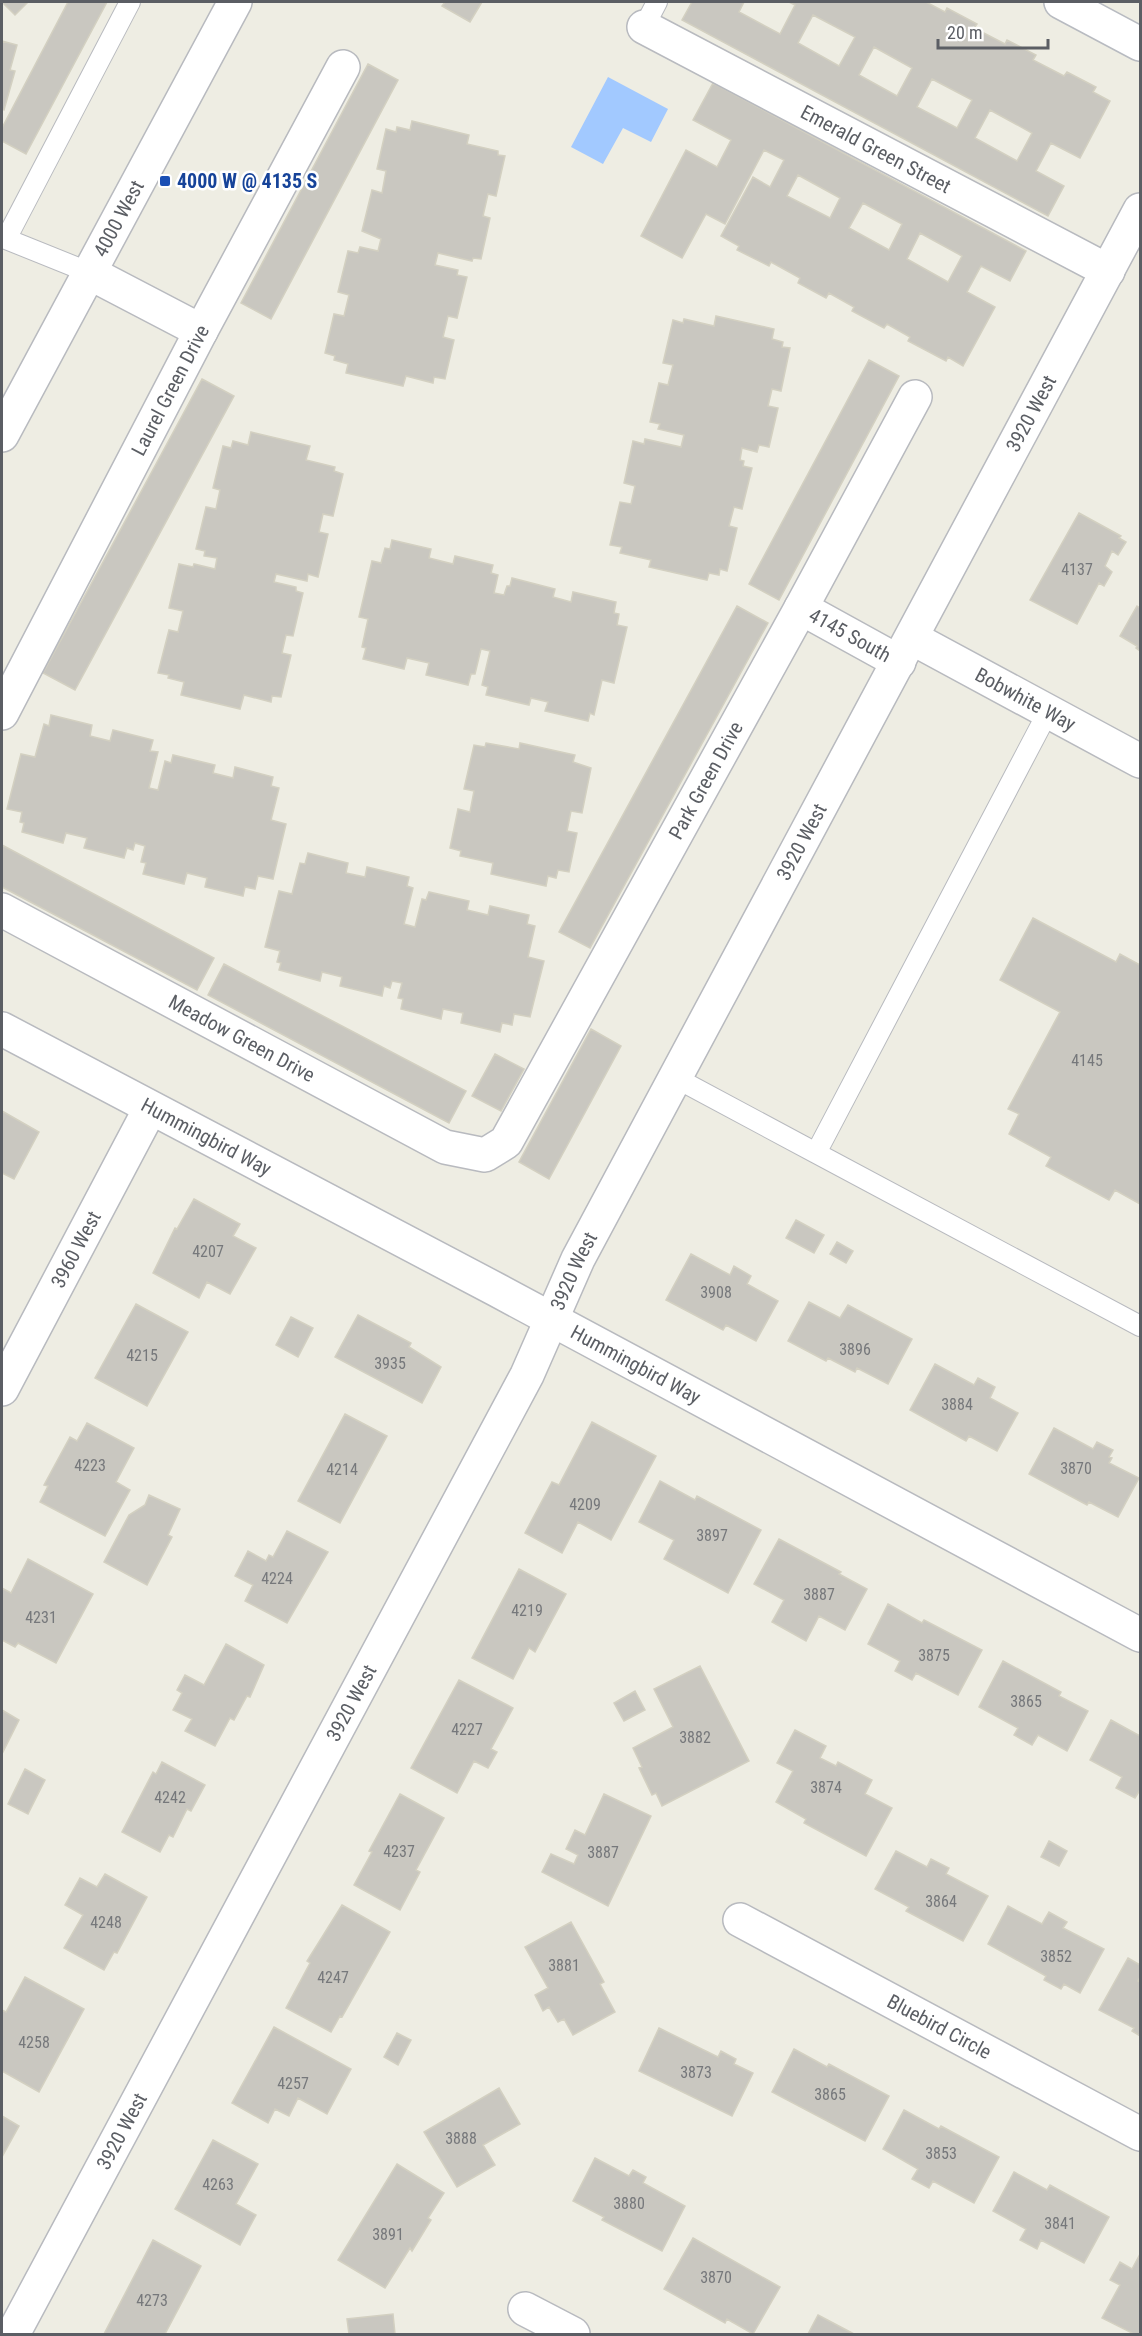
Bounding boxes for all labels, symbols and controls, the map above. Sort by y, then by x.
scale bar [938,12,1048,50]
text: 20 m [947,22,982,43]
street label: Emerald Green Street [797,100,955,198]
place label: 4000 W @ 4135 S [177,169,318,193]
marker: 4000 W @ 4135 S [158,174,172,188]
street label: 4000 West [88,176,149,261]
street label: Laurel Green Drive [126,321,214,460]
street label: 3920 West [1001,371,1061,456]
house number: 4137 [1061,560,1093,579]
street label: 4145 South [805,603,895,667]
street label: Bobwhite Way [971,662,1080,736]
street label: Park Green Drive [664,717,748,844]
street label: 3920 West [771,799,832,884]
street label: Meadow Green Drive [165,989,319,1087]
house number: 4145 [1071,1051,1103,1070]
street label: Hummingbird Way [137,1093,276,1181]
street label: 3960 West [46,1207,106,1292]
street label: 3920 West [545,1228,602,1314]
house number: 4207 [192,1242,224,1261]
house number: 3908 [700,1283,732,1302]
street label: Hummingbird Way [567,1320,705,1409]
house number: 3896 [839,1340,871,1359]
house number: 4215 [126,1346,158,1365]
house number: 3935 [374,1354,406,1373]
house number: 3884 [941,1395,973,1414]
house number: 4223 [74,1456,106,1475]
house number: 3870 [1060,1459,1092,1478]
house number: 4214 [326,1460,358,1479]
house number: 4209 [569,1495,601,1514]
house number: 3897 [696,1526,728,1545]
house number: 4224 [261,1569,293,1588]
house number: 3887 [803,1585,835,1604]
house number: 4219 [511,1601,543,1620]
house number: 4231 [25,1608,57,1627]
house number: 3875 [918,1646,950,1665]
street label: 3920 West [321,1660,382,1745]
house number: 3865 [1010,1692,1042,1711]
house number: 4227 [451,1720,483,1739]
house number: 3882 [679,1728,711,1747]
house number: 3874 [810,1778,842,1797]
house number: 4242 [154,1788,186,1807]
house number: 4237 [383,1842,415,1861]
house number: 3887 [587,1843,619,1862]
house number: 3864 [925,1892,957,1911]
house number: 4248 [90,1913,122,1932]
house number: 3852 [1040,1947,1072,1966]
house number: 3881 [548,1956,580,1975]
house number: 4247 [317,1968,349,1987]
street label: Bluebird Circle [883,1989,995,2064]
house number: 4258 [18,2033,50,2052]
house number: 3873 [680,2063,712,2082]
house number: 4257 [277,2074,309,2093]
house number: 3865 [814,2085,846,2104]
street label: 3920 West [91,2089,152,2174]
house number: 3888 [445,2129,477,2148]
house number: 3853 [925,2144,957,2163]
house number: 4263 [202,2175,234,2194]
house number: 3880 [613,2194,645,2213]
house number: 3841 [1044,2214,1076,2233]
house number: 3891 [372,2225,404,2244]
house number: 3870 [700,2268,732,2287]
house number: 4273 [136,2291,168,2310]

